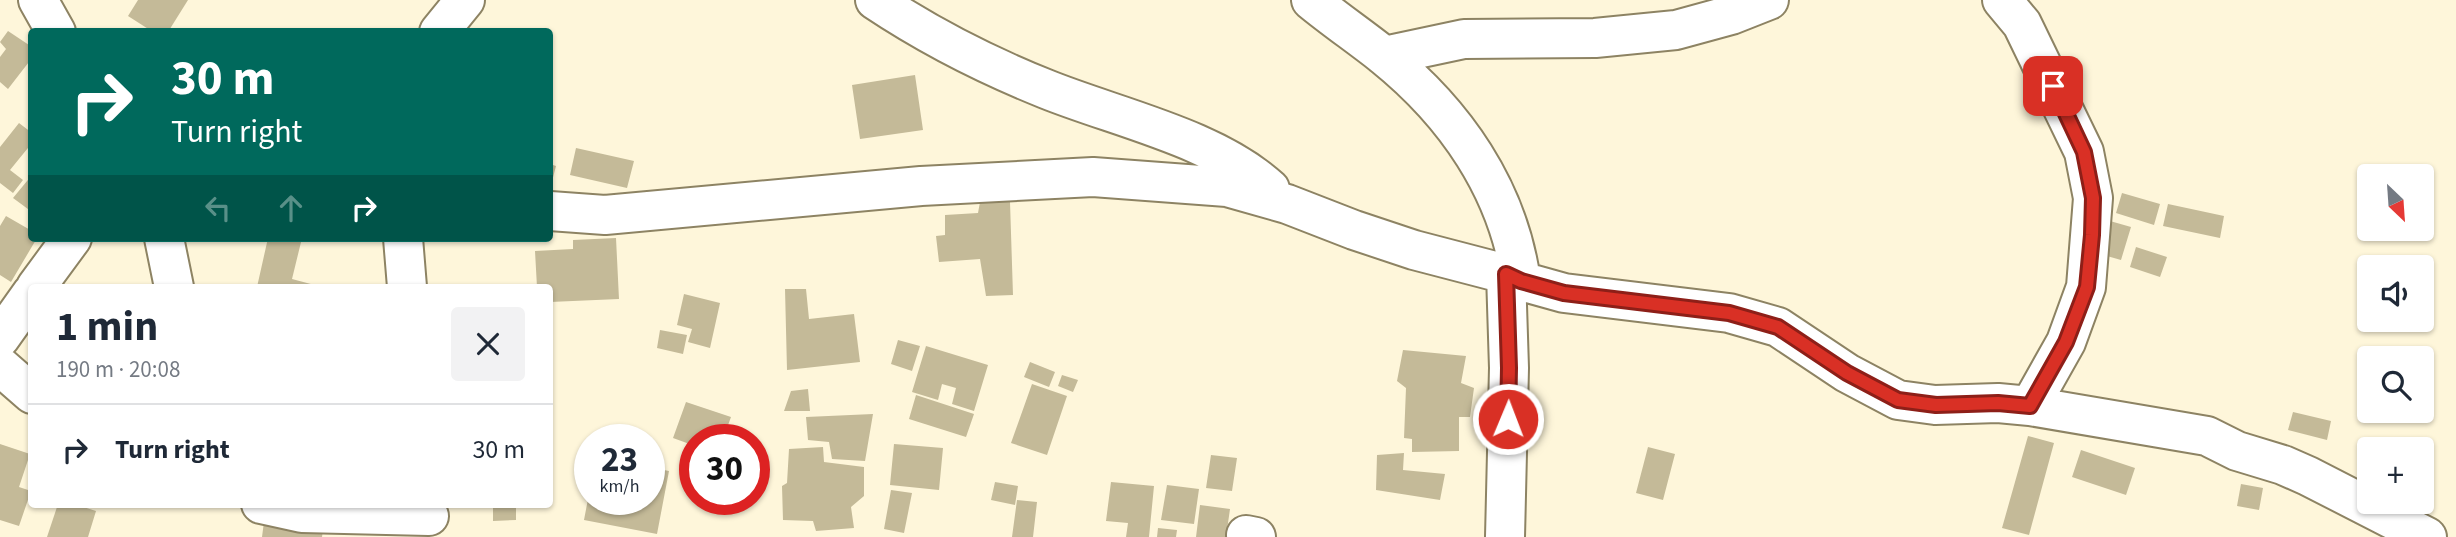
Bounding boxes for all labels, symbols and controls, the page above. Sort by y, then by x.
text: 30 m [171,44,275,114]
icon: right [56,56,147,147]
pin [2023,56,2083,116]
icon: arrive [2034,67,2072,105]
text: Turn right [171,109,302,155]
north arrow [2357,164,2434,242]
map controls [2357,164,2434,514]
icon: left [199,189,237,227]
icon: ahead [272,189,310,227]
icon: right [345,189,383,227]
button: sound [2357,255,2434,332]
text: 1 min [56,297,158,357]
button: close [451,307,525,381]
button: search [2357,346,2434,423]
text: 190 m · 20:08 [56,353,180,386]
position arrow [1471,382,1545,456]
speed limit sign: 30 [679,424,770,515]
icon: right [56,431,94,469]
text: Turn right [115,431,230,468]
text: 30 m [472,431,525,468]
text: 23 [601,435,638,485]
button: + [2357,437,2434,514]
text: km/h [600,474,639,499]

